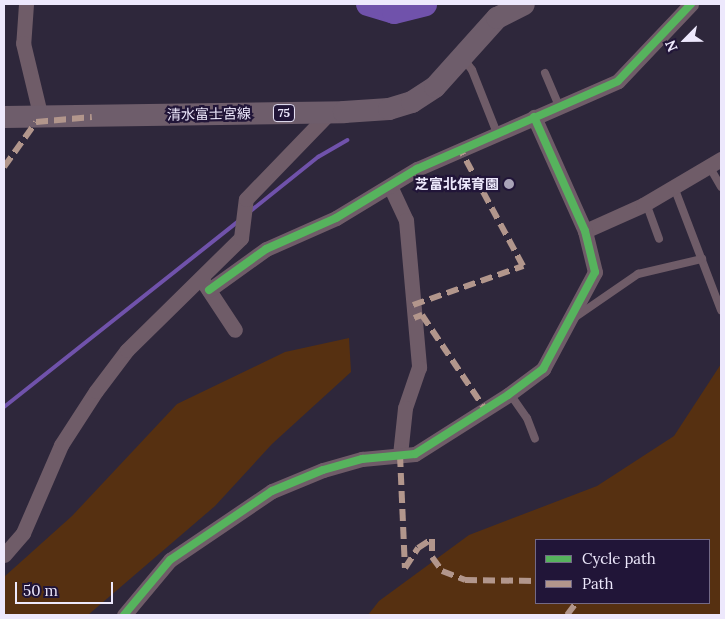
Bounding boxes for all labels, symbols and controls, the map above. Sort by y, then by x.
north arrow [660,15,710,65]
text: N [661,37,682,54]
road number: 75 [273,104,295,122]
street label: 清水富士宮線 [167,105,251,123]
place label: 芝富北保育園 [415,176,499,192]
marker: 芝富北保育園 [503,178,515,190]
legend [535,539,710,604]
text: Cycle path [582,549,656,568]
scale bar [18,572,115,604]
text: Path [582,574,613,593]
text: 50 m [23,581,58,600]

